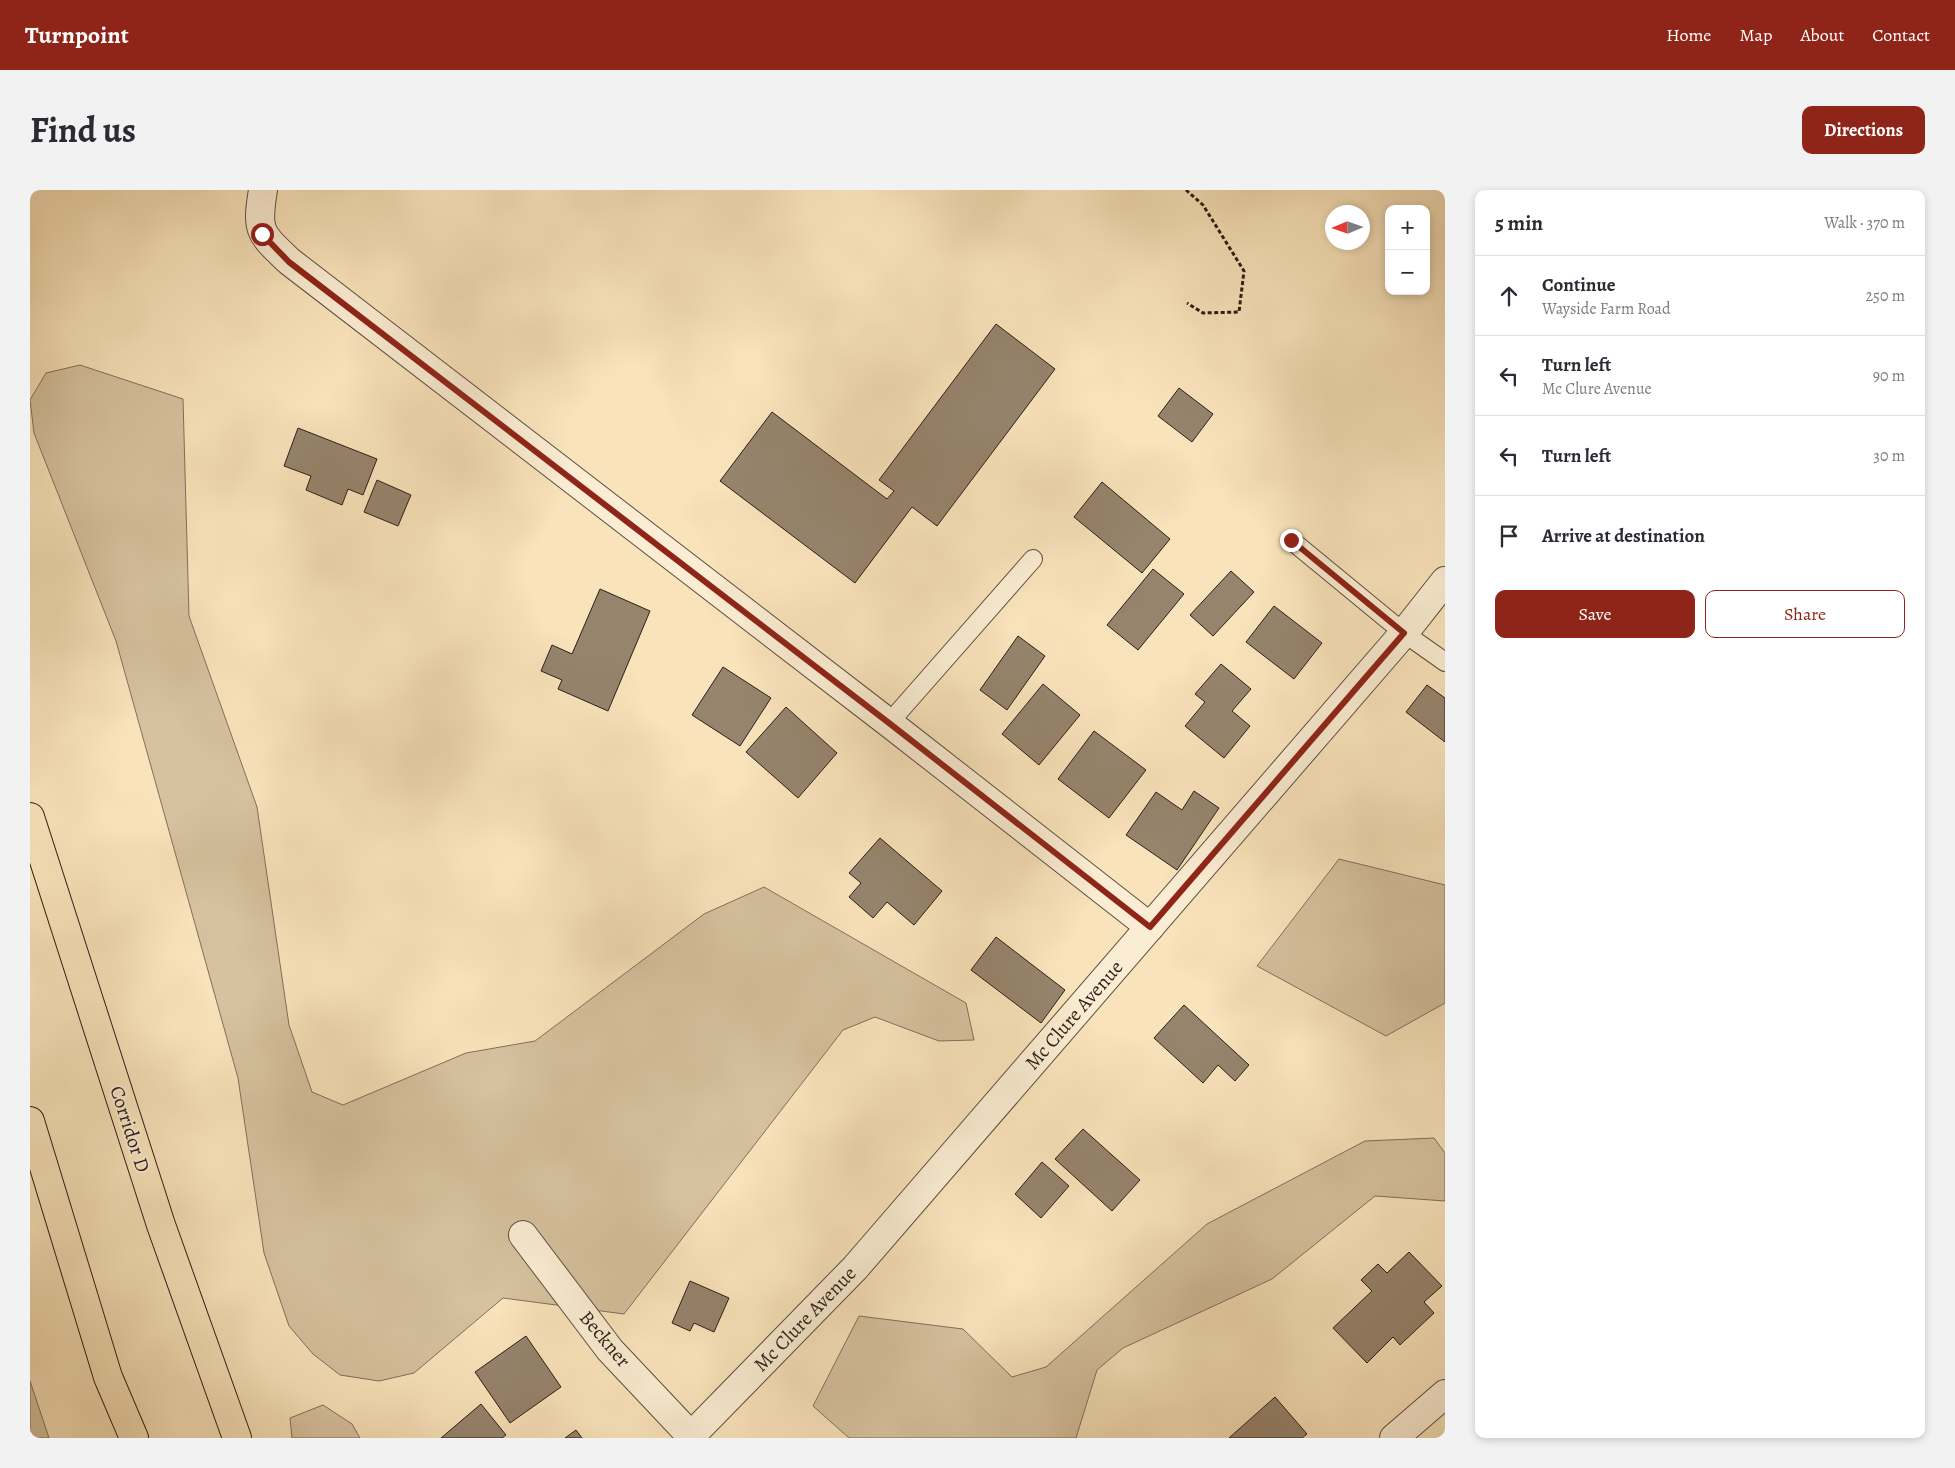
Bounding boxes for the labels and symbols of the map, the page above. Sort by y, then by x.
north arrow [1325,205,1370,250]
route start [251,223,274,246]
route end [1280,529,1303,552]
street label: Mc Clure Avenue [1019,954,1129,1076]
street label: Corridor D [103,1082,157,1176]
street label: Mc Clure Avenue [748,1260,862,1378]
street label: Beckner [573,1305,637,1373]

